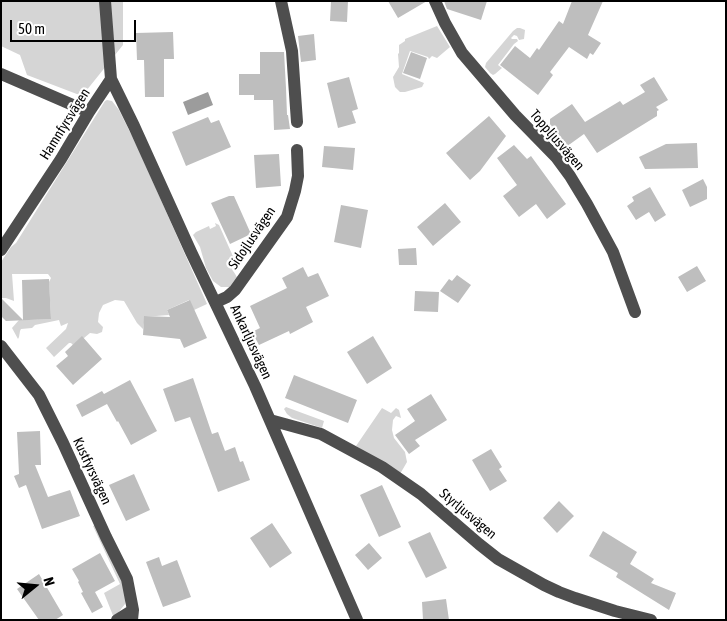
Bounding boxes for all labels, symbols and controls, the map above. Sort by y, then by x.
scale bar [12,10,139,42]
text: 50 m [18,20,45,37]
street label: Hamnfyrsvägen [36,85,94,163]
street label: Toppljusvägen [526,106,588,174]
street label: Sidojlusvägen [225,203,279,273]
street label: Ankarljusvägen [226,302,276,382]
street label: Kustfyrsvägen [69,435,115,507]
street label: Styrljusvägen [436,485,500,543]
north arrow [10,561,60,611]
text: N [40,575,58,588]

